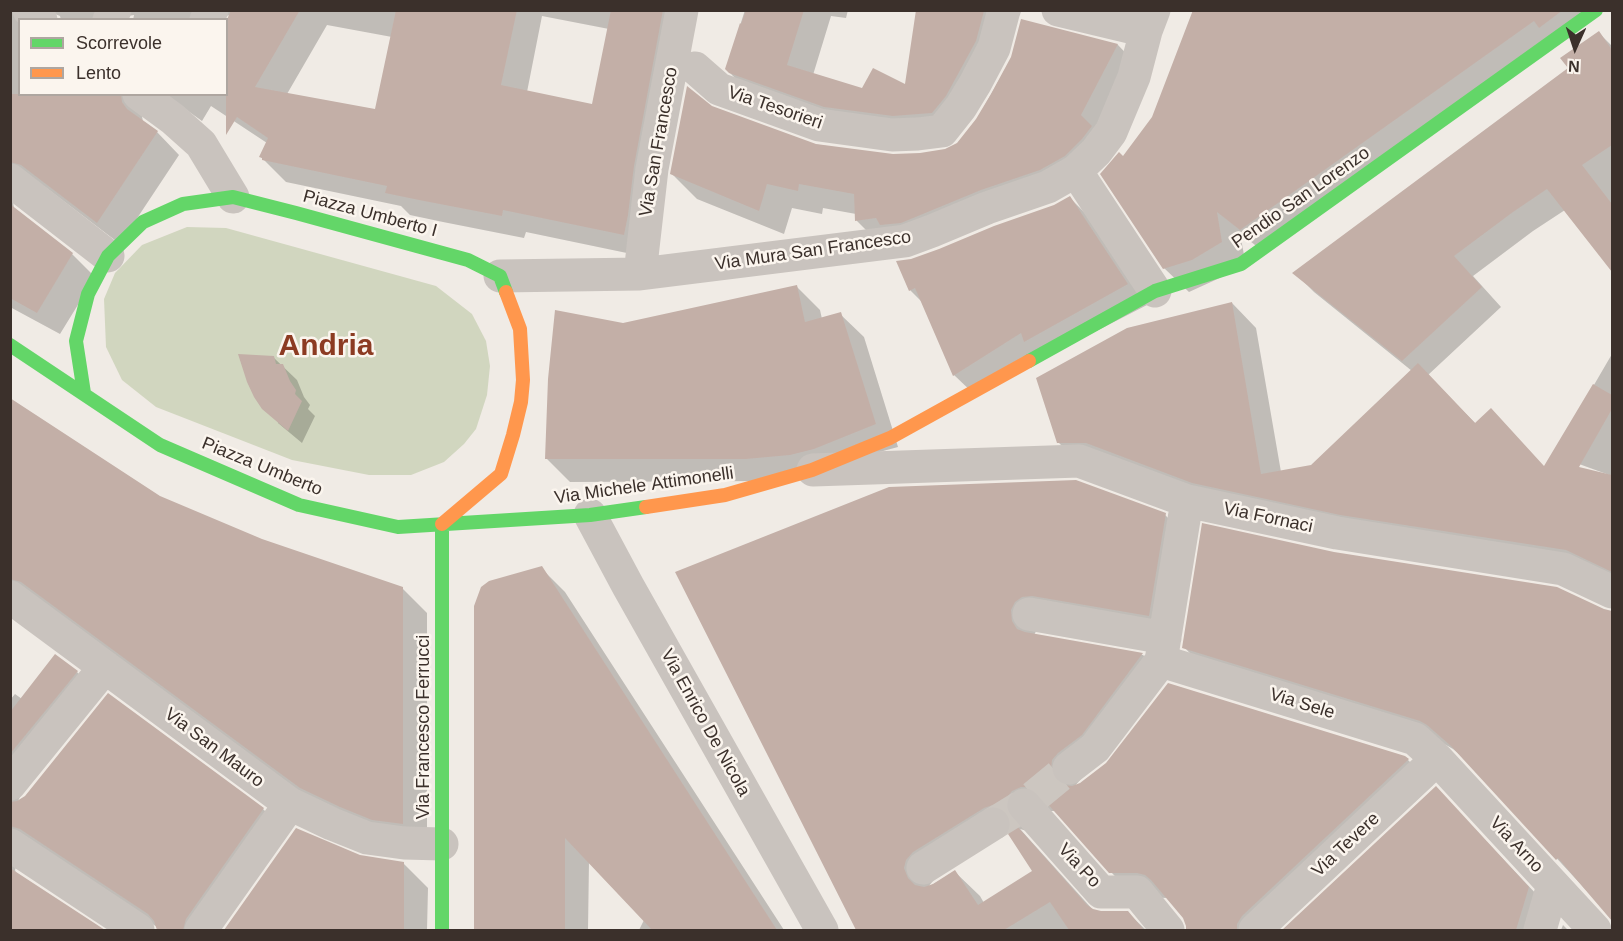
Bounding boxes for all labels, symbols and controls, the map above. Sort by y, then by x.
legend [18,18,228,96]
north arrow [1545,18,1605,78]
text: Scorrevole [76,33,162,53]
text: N [1568,58,1580,75]
text: Lento [76,63,121,83]
street label: Via San Francesco [635,65,683,219]
street label: Via Tesorieri [725,82,825,134]
street label: Pendio San Lorenzo [1228,142,1374,254]
street label: Piazza Umberto I [301,186,439,242]
street label: Via Mura San Francesco [714,227,912,275]
district label: Andria [278,329,374,365]
street label: Piazza Umberto [199,433,325,501]
street label: Via Michele Attimonelli [553,463,735,509]
street label: Via Fornaci [1221,498,1315,538]
street label: Via Francesco Ferrucci [413,635,435,819]
street label: Via Enrico De Nicola [656,646,754,800]
street label: Via Sele [1267,684,1337,724]
street label: Via San Mauro [160,704,268,792]
street label: Via Tevere [1308,808,1384,882]
street label: Via Arno [1485,813,1547,877]
street label: Via Po [1053,839,1105,893]

